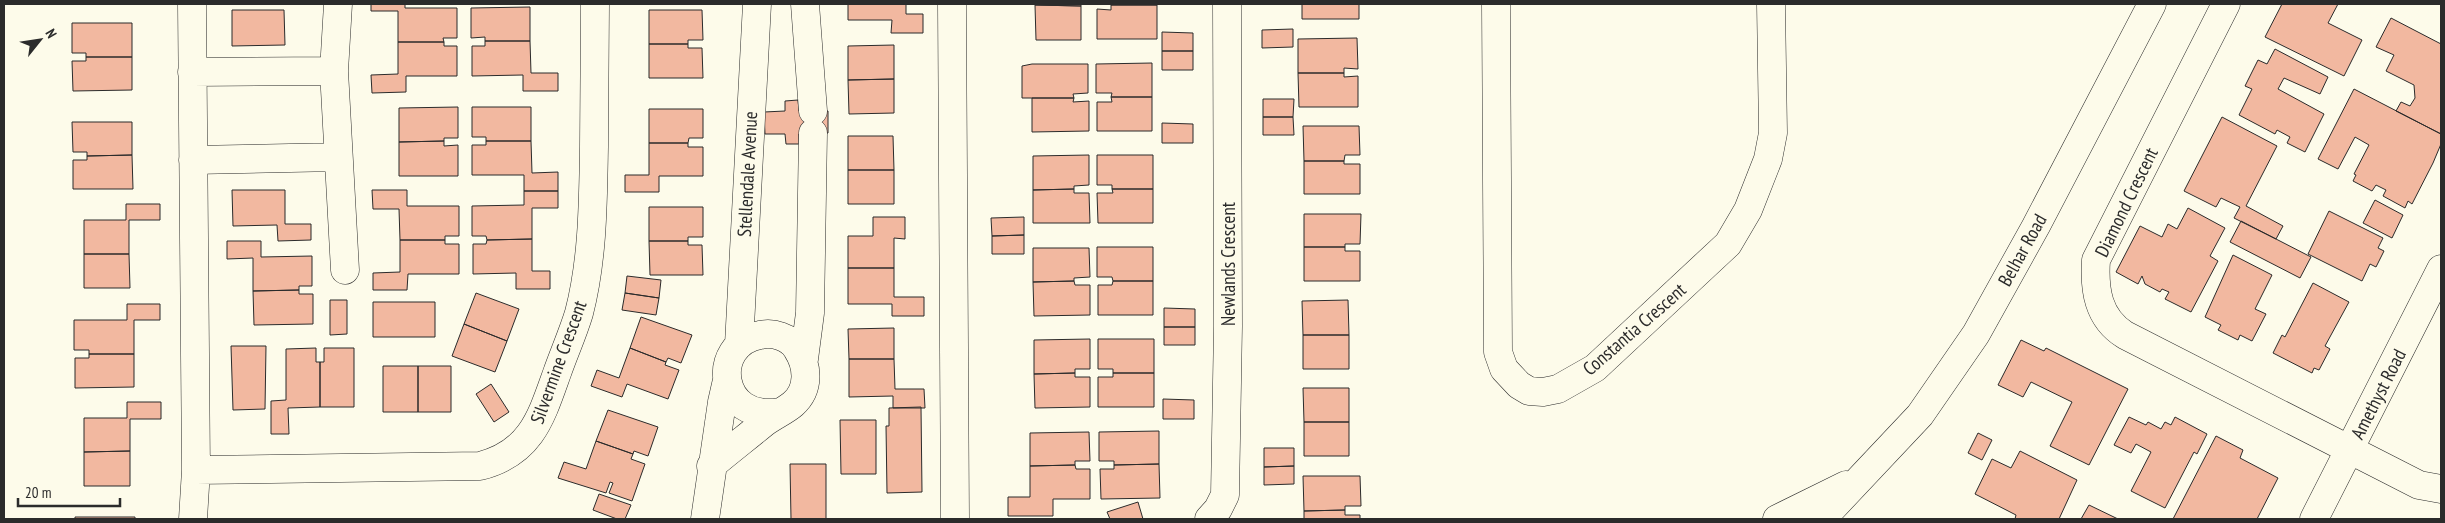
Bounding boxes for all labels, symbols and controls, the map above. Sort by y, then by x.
north arrow [15,15,65,65]
text: N [42,26,61,41]
street label: Stellendale Avenue [732,110,762,237]
street label: Diamond Crescent [2089,143,2163,261]
street label: Newlands Crescent [1216,201,1240,326]
street label: Belhar Road [1992,210,2052,290]
street label: Constantia Crescent [1577,277,1691,380]
street label: Silvermine Crescent [525,296,592,427]
street label: Amethyst Road [2345,345,2411,443]
scale bar [18,476,120,508]
text: 20 m [25,483,51,502]

